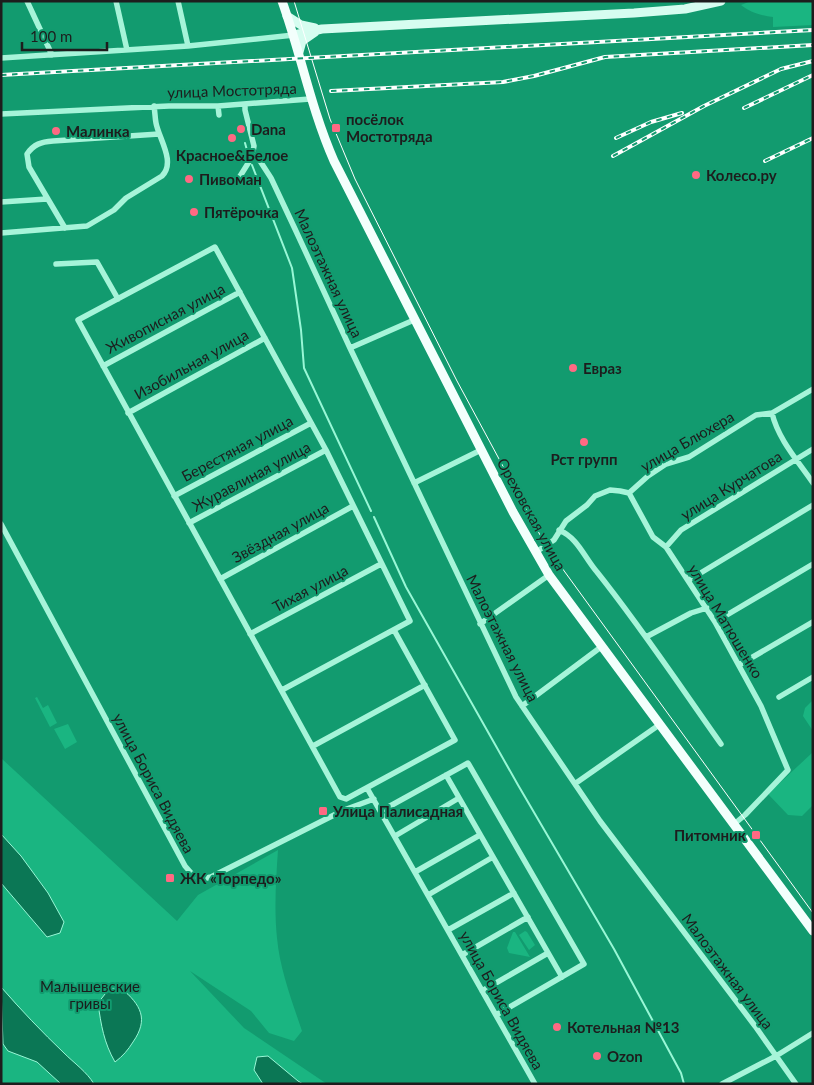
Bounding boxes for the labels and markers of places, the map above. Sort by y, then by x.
place label: посёлок Мостотряда [346,110,433,145]
place label: Dana [251,120,286,138]
place label: Малинка [66,122,130,140]
marker: посёлок Мостотряда [330,122,342,134]
marker: Dana [235,123,247,135]
marker: Малинка [50,125,62,137]
marker: Красное&Белое [226,132,238,144]
place label: Красное&Белое [176,146,288,164]
place label: Колесо.ру [706,166,777,184]
marker: Колесо.ру [690,169,702,181]
place label: Пивоман [199,170,262,188]
marker: Пивоман [183,173,195,185]
place label: Пятёрочка [204,203,279,221]
marker: Пятёрочка [188,206,200,218]
place label: Евраз [583,359,622,377]
marker: Евраз [567,362,579,374]
marker: Рст групп [578,436,590,448]
place label: Рст групп [550,450,618,468]
place label: Улица Палисадная [332,802,463,820]
marker: Улица Палисадная [317,805,329,817]
place label: Питомник [674,826,747,844]
marker: Питомник [750,829,762,841]
place label: ЖК «Торпедо» [180,869,282,887]
marker: ЖК «Торпедо» [164,872,176,884]
place label: Котельная №13 [567,1018,679,1036]
marker: Котельная №13 [551,1021,563,1033]
place label: Ozon [607,1047,643,1065]
marker: Ozon [591,1050,603,1062]

